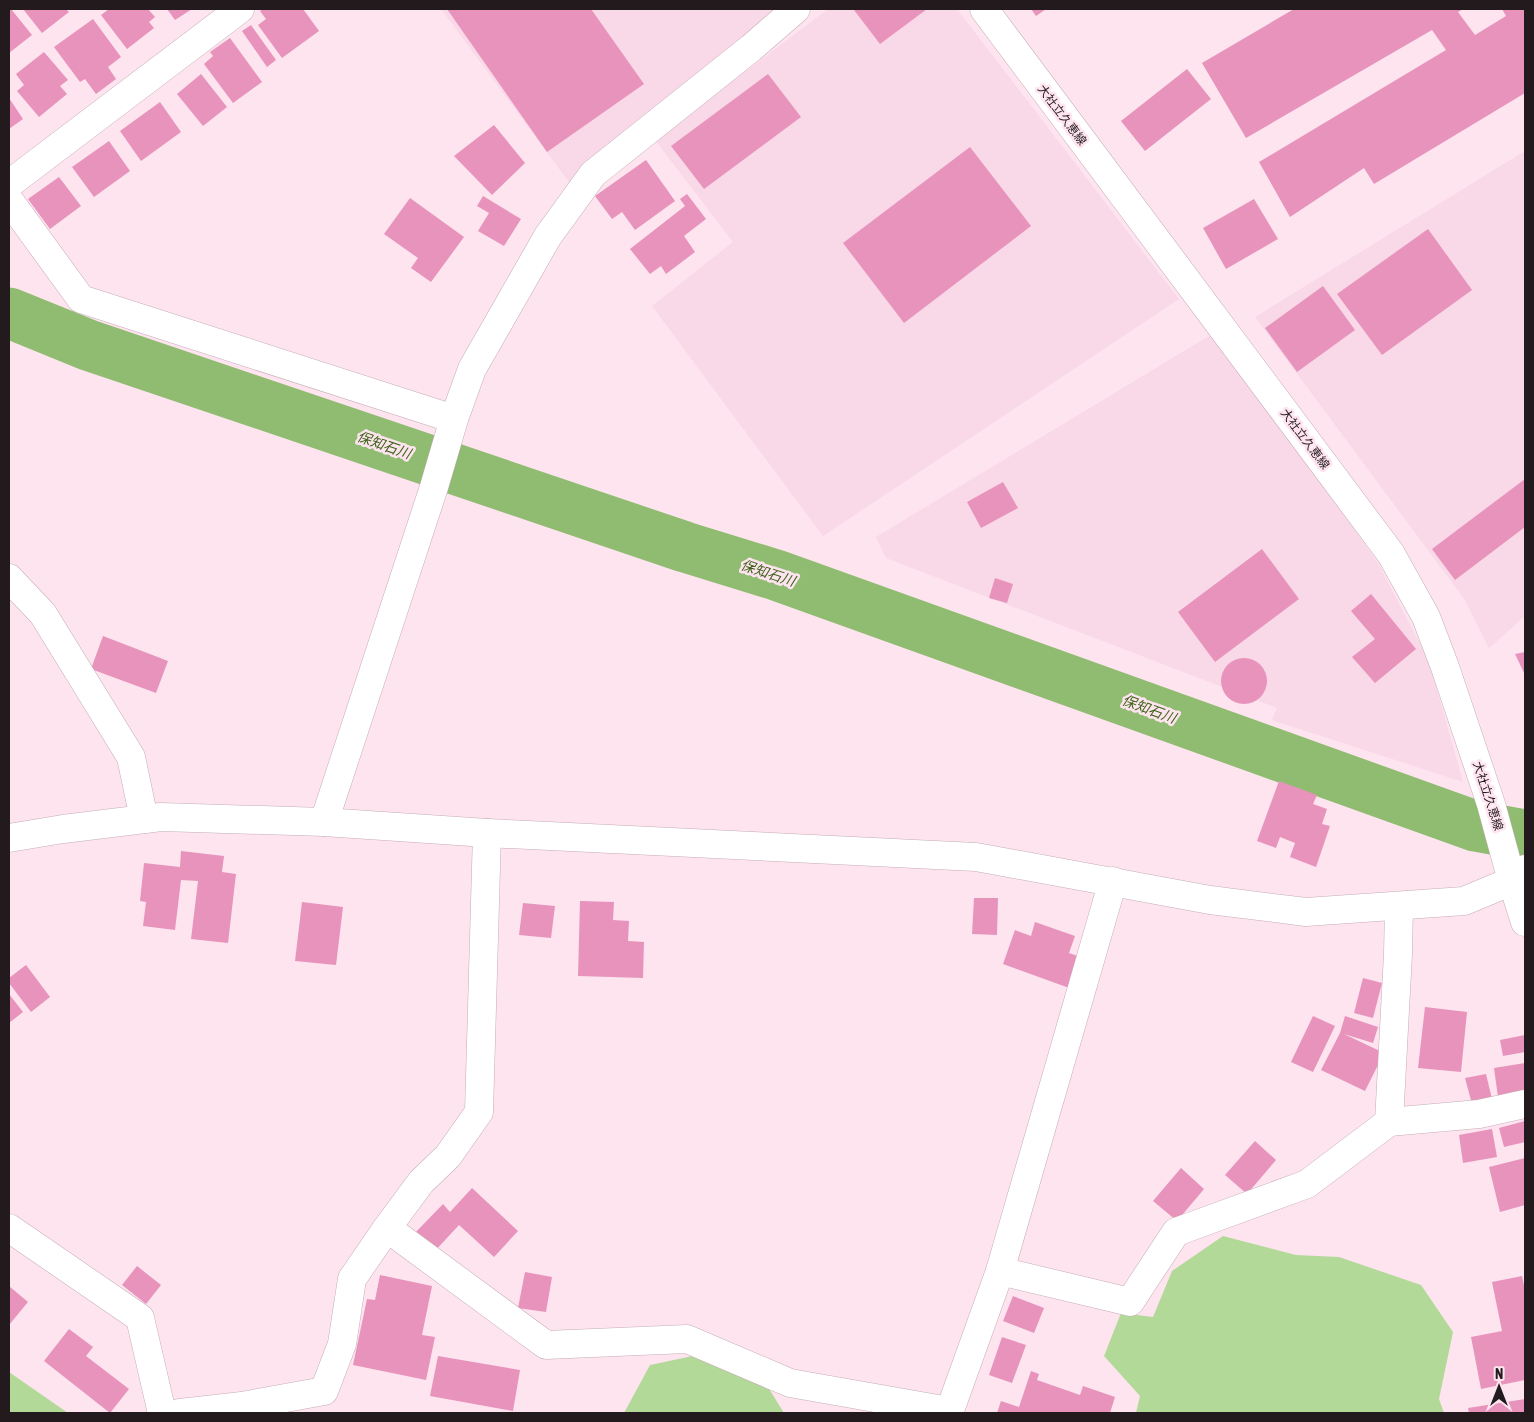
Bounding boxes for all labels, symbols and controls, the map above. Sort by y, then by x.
street label: 大社立久恵線 [1035,82,1089,148]
street label: 大社立久恵線 [1278,406,1332,472]
water label: 保知石川 [355,428,415,462]
water label: 保知石川 [739,557,799,590]
water label: 保知石川 [1120,692,1180,727]
street label: 大社立久恵線 [1470,760,1506,832]
north arrow [1474,1362,1524,1412]
text: N [1495,1366,1503,1382]

